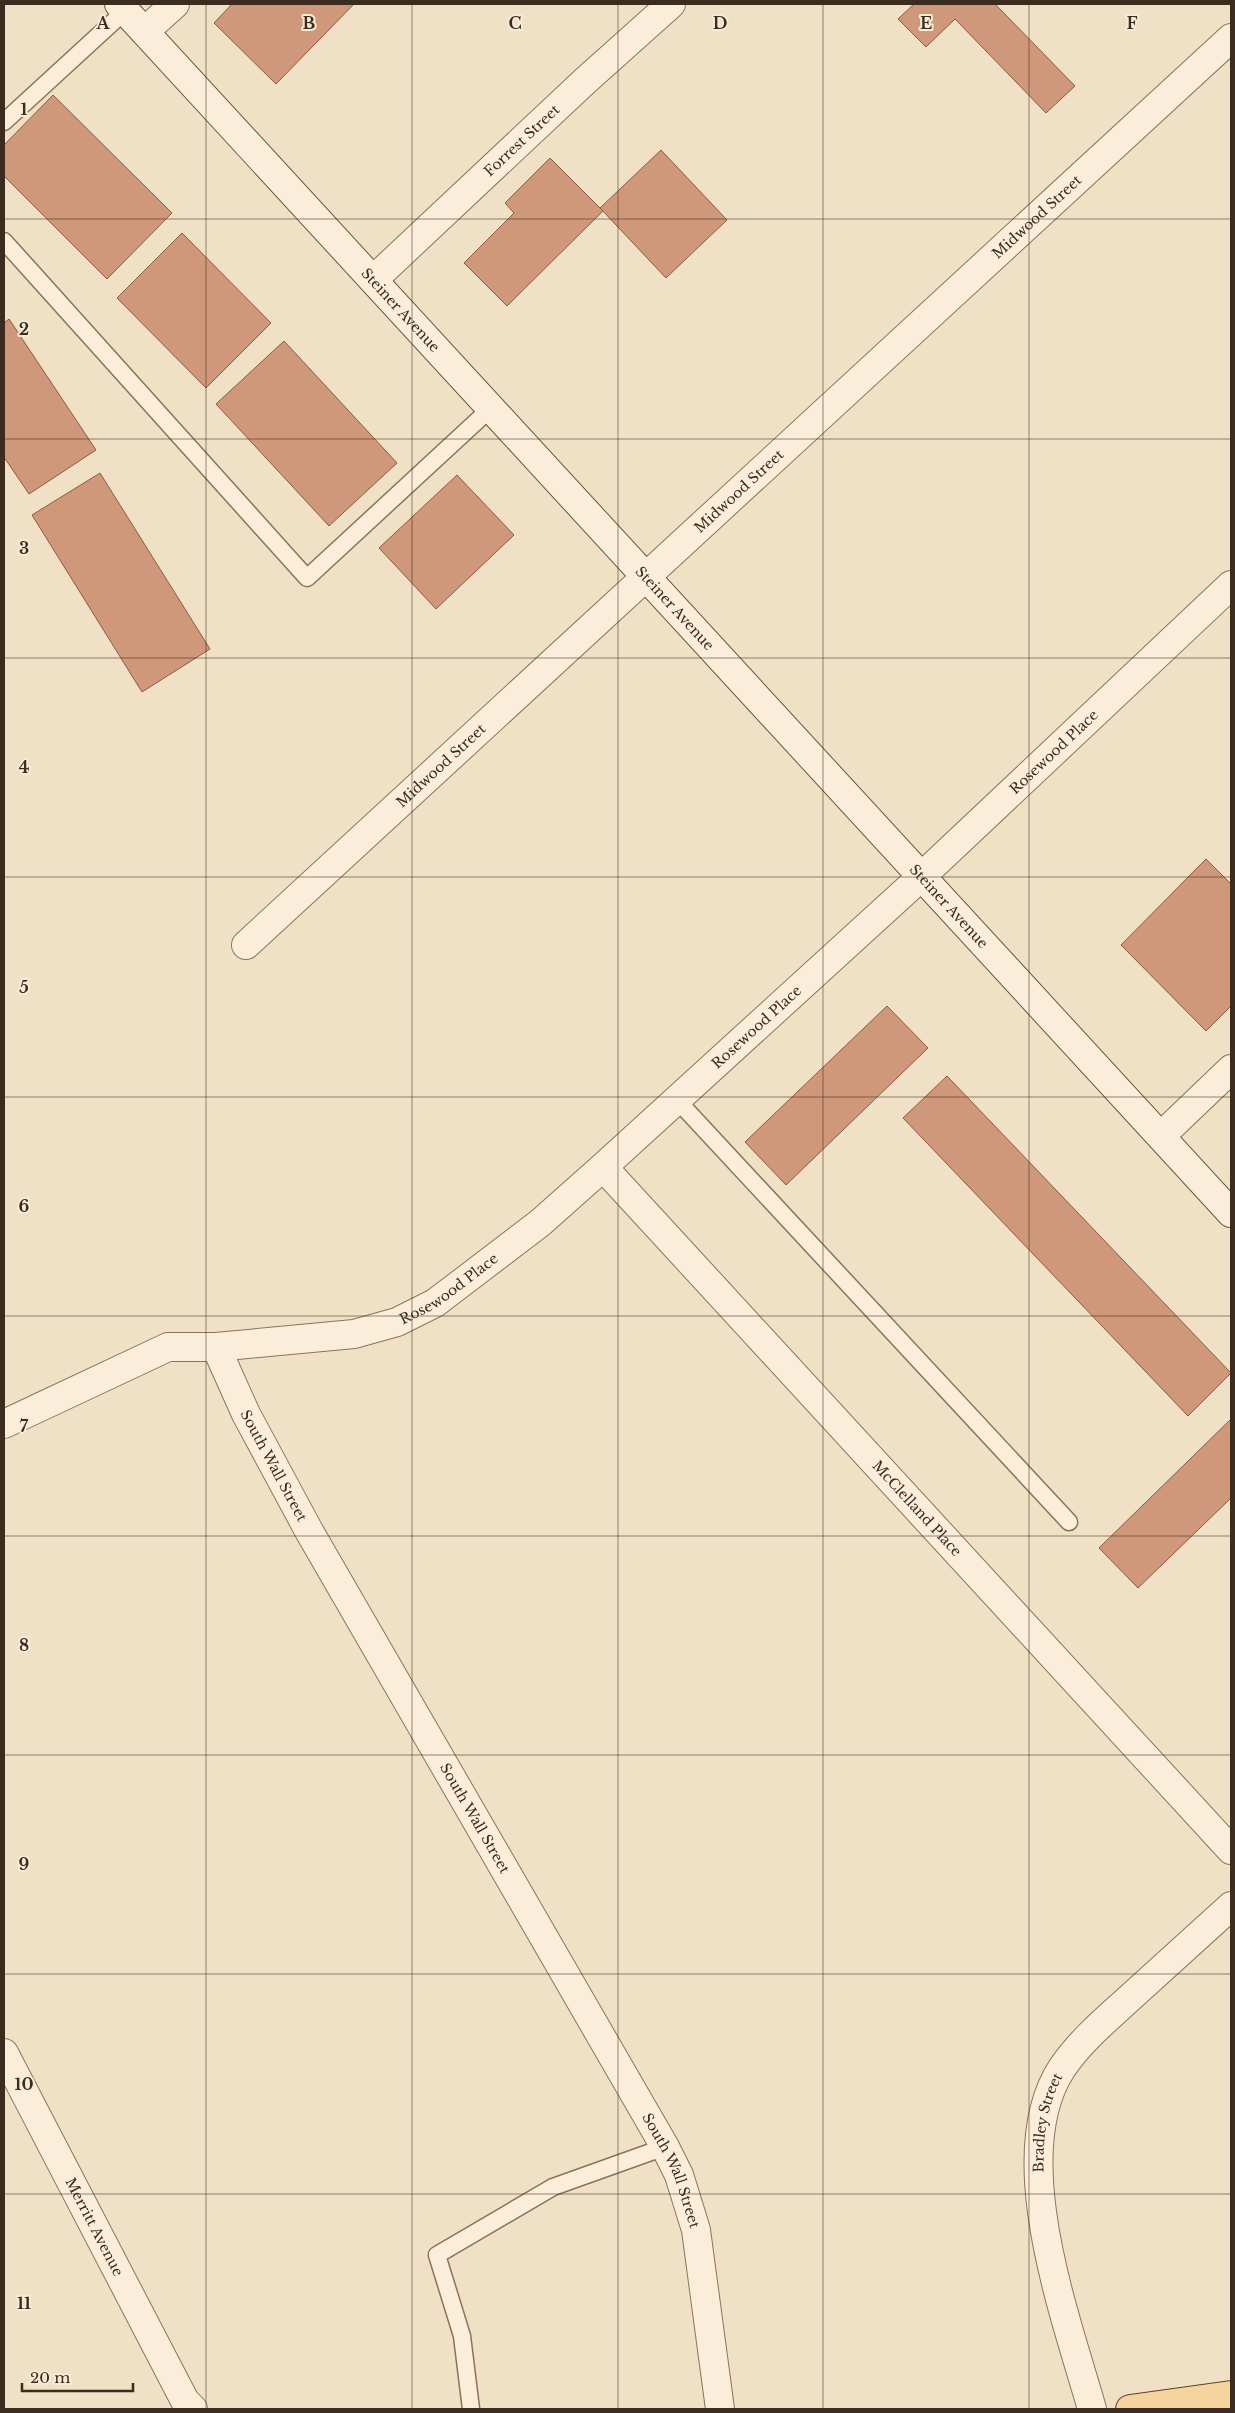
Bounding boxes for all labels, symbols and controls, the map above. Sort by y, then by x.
text: A [96,13,111,33]
text: B [303,13,316,33]
text: C [508,13,522,33]
text: D [713,13,727,33]
text: E [920,13,932,33]
text: F [1126,13,1138,33]
text: 1 [21,99,28,119]
street label: Forrest Street [480,100,564,180]
street label: Midwood Street [988,171,1086,262]
street label: Steiner Avenue [357,264,444,356]
text: 2 [19,319,29,339]
street label: Midwood Street [690,445,788,537]
text: 3 [19,538,29,558]
street label: Steiner Avenue [632,562,718,654]
street label: Rosewood Place [1006,706,1102,798]
street label: Midwood Street [393,719,490,811]
text: 4 [19,757,29,777]
street label: Steiner Avenue [906,861,992,952]
text: 5 [19,977,29,997]
street label: Rosewood Place [708,982,805,1072]
text: 6 [19,1196,30,1216]
street label: Rosewood Place [396,1249,501,1328]
street label: South Wall Street [236,1407,311,1525]
text: 7 [20,1416,29,1436]
street label: McClelland Place [869,1457,966,1560]
text: 8 [19,1635,29,1655]
street label: South Wall Street [436,1760,514,1877]
text: 9 [19,1854,30,1874]
street label: Bradley Street [1029,2069,1067,2173]
text: 10 [14,2074,34,2094]
street label: South Wall Street [638,2110,704,2231]
street label: Merritt Avenue [61,2175,127,2279]
text: 11 [17,2293,31,2313]
scale bar [22,2360,134,2392]
text: 20 m [30,2368,70,2387]

